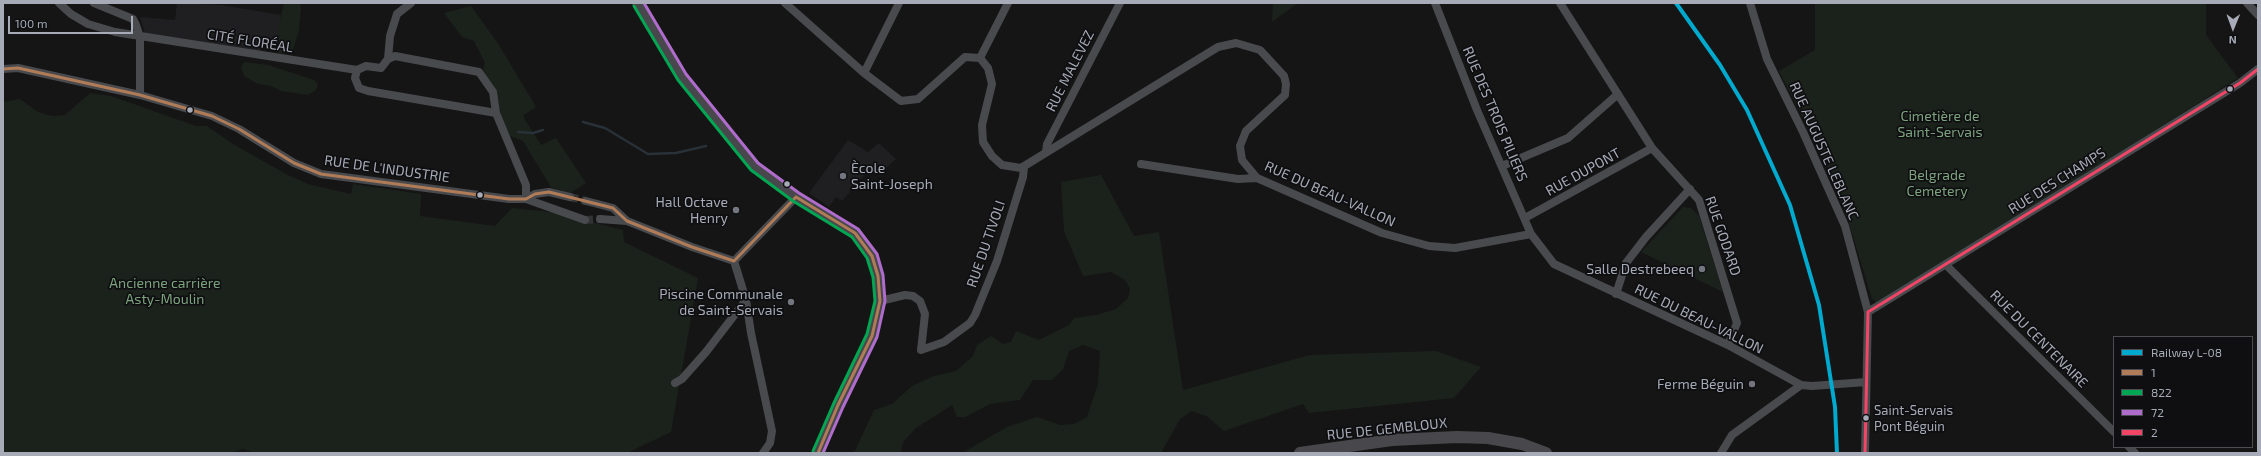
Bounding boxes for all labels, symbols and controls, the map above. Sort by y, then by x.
scale bar [10,8,135,34]
north arrow [2213,8,2253,48]
text: 100 m [15,16,47,30]
street label: CITÉ FLORÉAL [206,26,294,56]
street label: RUE MALEVEZ [1042,27,1098,115]
text: N [2229,34,2237,47]
street label: RUE DES TROIS PILIERS [1459,44,1531,184]
street label: RUE AUGUSTE LEBLANC [1786,79,1862,223]
unlabelled marker [2225,84,2235,94]
unlabelled marker [185,105,195,115]
park label: Cimetière de Saint-Servais [1897,108,1983,140]
street label: RUE DUPONT [1543,144,1623,200]
street label: RUE DES CHAMPS [2005,144,2109,218]
street label: RUE DE L'INDUSTRIE [323,152,451,186]
street label: RUE DU BEAU-VALLON [1262,158,1398,230]
place label: Ècole Saint-Joseph [851,160,933,192]
park label: Belgrade Cemetery [1906,167,1968,200]
marker: Ècole Saint-Joseph [838,171,848,181]
unlabelled marker [782,179,792,189]
unlabelled marker [475,190,485,200]
place label: Hall Octave Henry [655,194,728,226]
street label: RUE GODARD [1702,194,1744,278]
street label: RUE DU TIVOLI [963,198,1009,290]
marker: Hall Octave Henry [731,205,741,215]
place label: Salle Destrebeeq [1586,261,1694,277]
marker: Salle Destrebeeq [1697,264,1707,274]
park label: Ancienne carrière Asty-Moulin [109,275,221,308]
street label: RUE DU BEAU-VALLON [1632,280,1766,358]
place label: Piscine Communale de Saint-Servais [659,286,783,318]
street label: RUE DU CENTENAIRE [1987,287,2091,391]
marker: Piscine Communale de Saint-Servais [786,297,796,307]
legend [2113,336,2253,448]
text: Railway L-08 [2151,345,2222,359]
text: 1 [2151,365,2156,379]
place label: Ferme Béguin [1657,376,1744,392]
marker: Ferme Béguin [1747,379,1757,389]
text: 822 [2151,385,2172,399]
place label: Saint-Servais Pont Béguin [1874,403,1953,434]
text: 72 [2151,405,2164,419]
marker: Saint-Servais Pont Béguin [1861,413,1871,423]
street label: RUE DE GEMBLOUX [1326,414,1448,444]
text: 2 [2151,425,2158,439]

